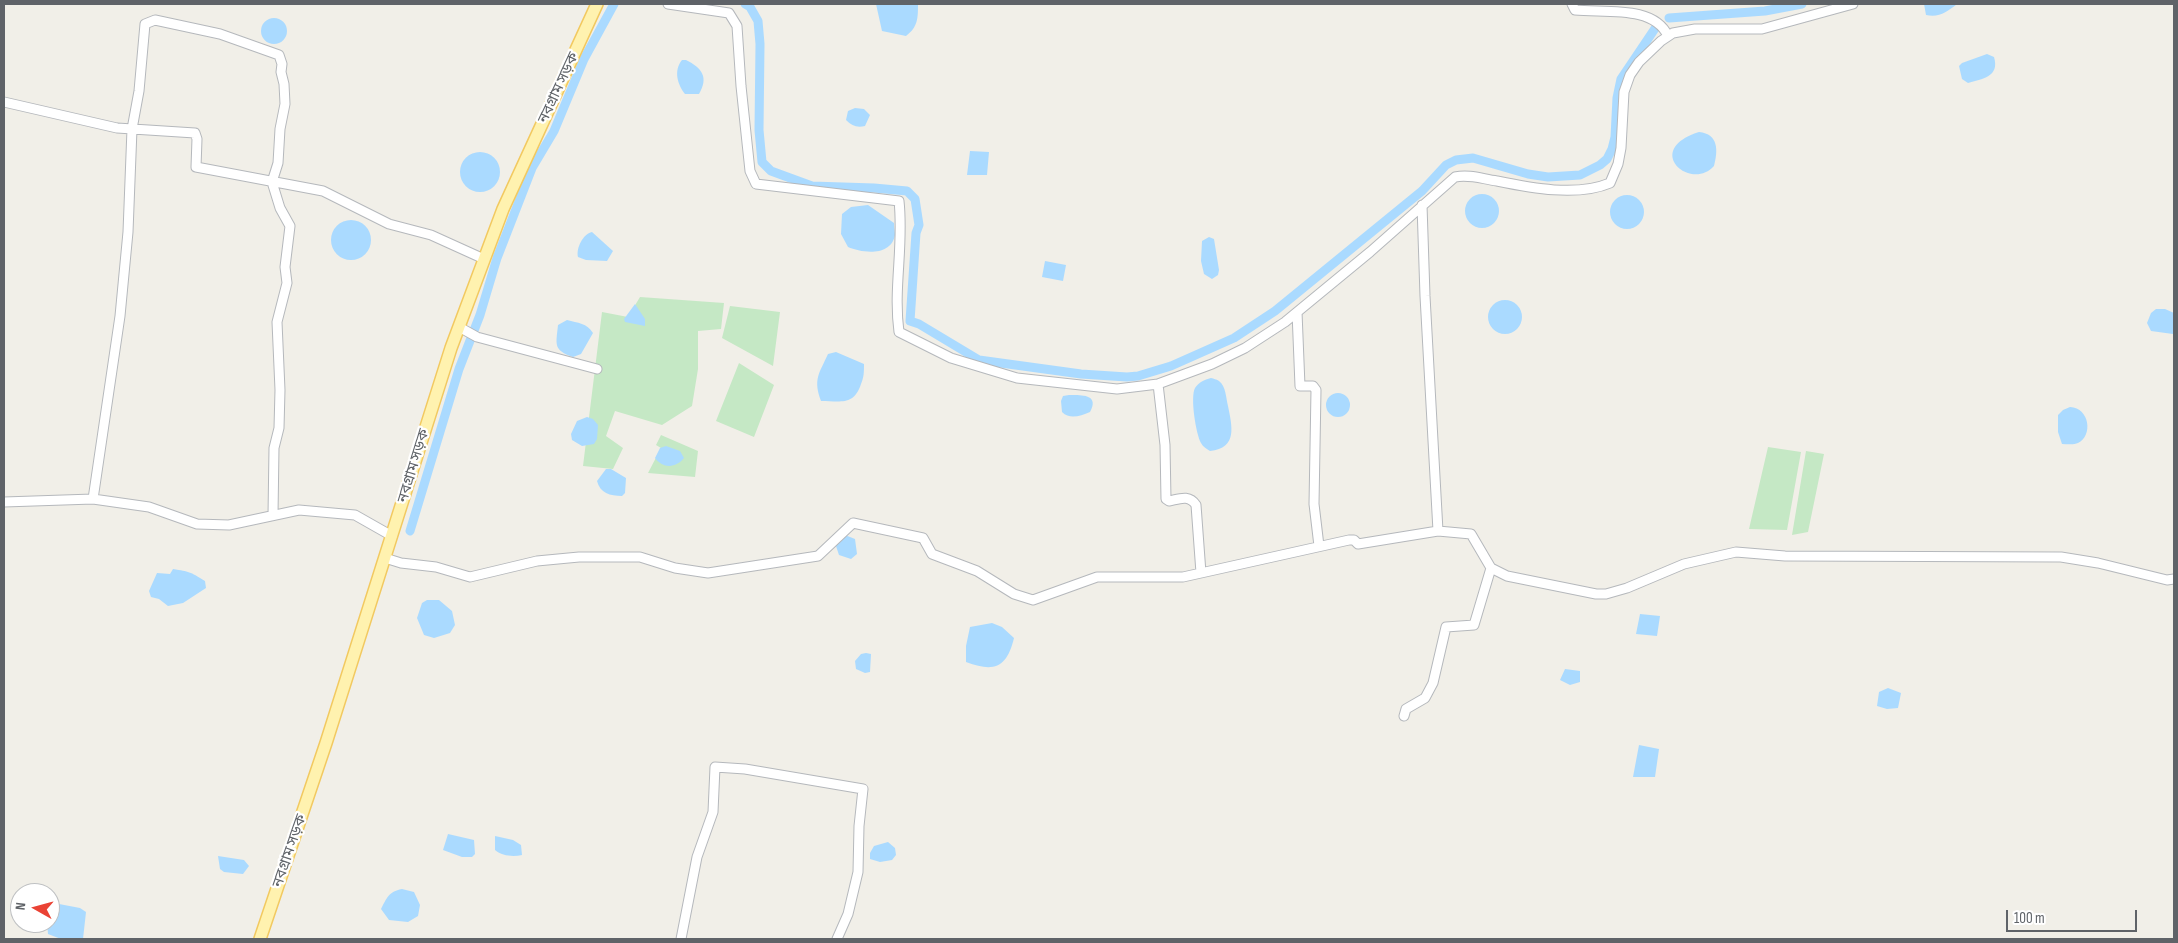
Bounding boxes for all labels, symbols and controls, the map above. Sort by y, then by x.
street label: নবগ্রাম সড়ক [535,50,583,126]
street label: নবগ্রাম সড়ক [394,427,434,505]
street label: নবগ্রাম সড়ক [269,812,311,890]
north arrow [10,883,60,933]
scale bar [2008,900,2139,932]
text: N [12,901,29,911]
text: 100 m [2014,909,2045,928]

